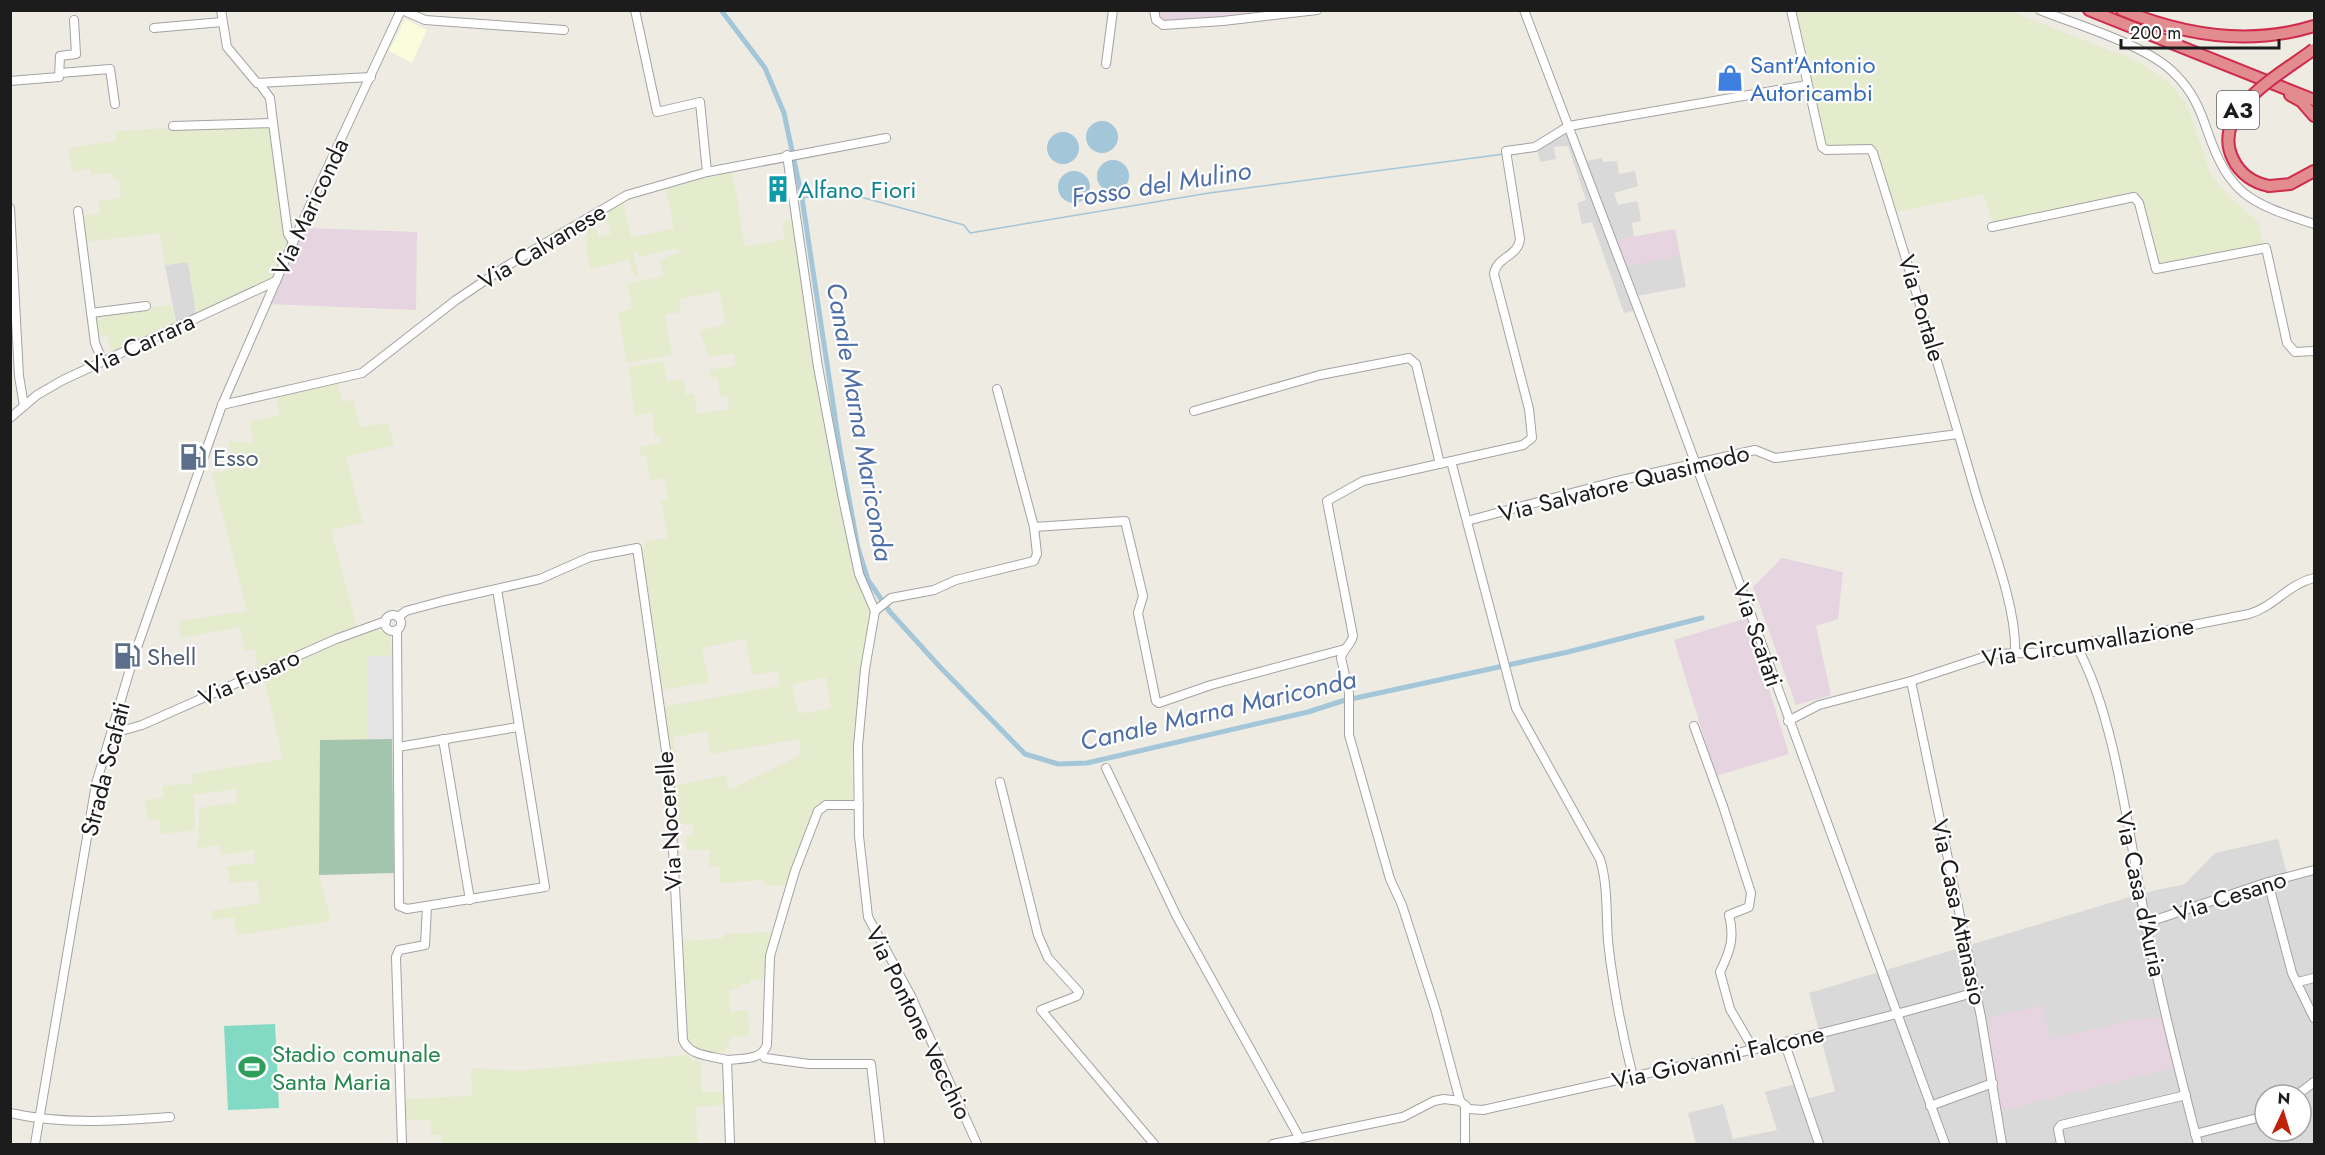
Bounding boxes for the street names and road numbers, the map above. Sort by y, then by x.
road number: A3 [2217,91,2259,129]
street label: Via Mariconda [263,132,357,282]
street label: Via Calvanese [472,194,612,298]
street label: Via Portale [1889,250,1955,366]
street label: Via Carrara [80,304,200,384]
street label: Via Salvatore Quasimodo [1495,435,1753,531]
street label: Via Scafati [1724,579,1792,691]
street label: Via Circumvallazione [1980,608,2196,676]
street label: Via Fusaro [193,639,305,715]
street label: Strada Scafati [71,698,139,840]
street label: Via Nocerelle [647,750,691,892]
street label: Via Casa d'Auria [2106,808,2176,980]
street label: Via Casa Attanasio [1922,816,1996,1008]
street label: Via Cesano [2169,861,2291,931]
street label: Via Pontone Vecchio [857,920,981,1126]
street label: Via Giovanni Falcone [1608,1016,1828,1098]

